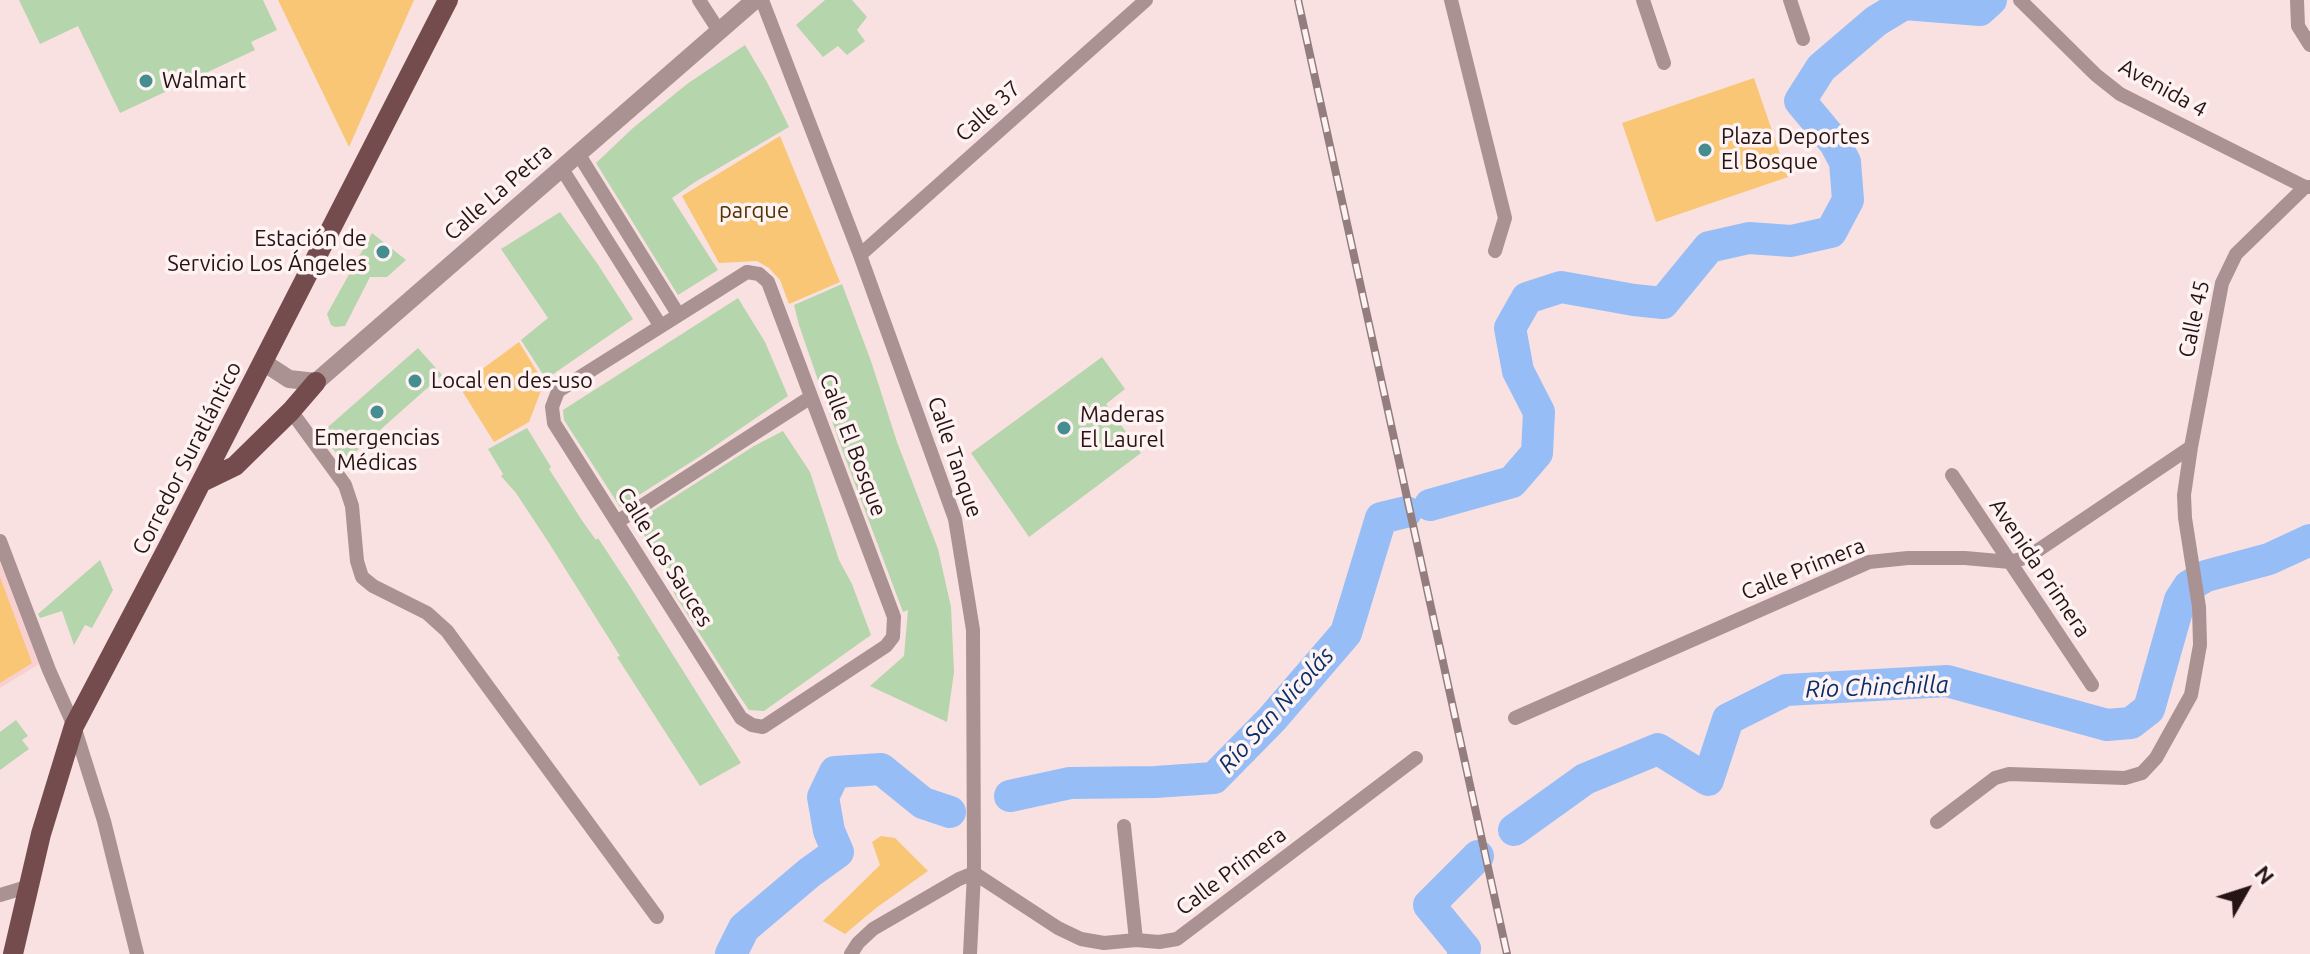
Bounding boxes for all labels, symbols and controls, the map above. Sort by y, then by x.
street label: Avenida 4 [2114,53,2212,123]
place label: Walmart [162,68,246,94]
marker: Walmart [137,72,155,90]
street label: Calle 37 [950,75,1026,147]
place label: Plaza Deportes El Bosque [1721,124,1870,176]
street label: Calle La Petra [439,138,557,246]
marker: Plaza Deportes El Bosque [1696,141,1714,159]
park label: parque [719,198,789,224]
place label: Estación de Servicio Los Ángeles [167,226,367,278]
marker: Estación de Servicio Los Ángeles [374,243,392,261]
street label: Calle 45 [2173,278,2215,360]
street label: Corredor Suratlántico [127,357,247,559]
place label: Local en des-uso [431,368,593,394]
street label: Calle El Bosque [814,370,892,520]
marker: Local en des-uso [406,372,424,390]
street label: Calle Tanque [922,393,988,521]
place label: Maderas El Laurel [1080,402,1165,454]
marker: Emergencias Médicas [368,403,386,421]
marker: Maderas El Laurel [1055,419,1073,437]
place label: Emergencias Médicas [314,425,440,476]
street label: Calle Los Sauces [612,482,718,632]
street label: Avenida Primera [1984,494,2096,642]
street label: Calle Primera [1737,532,1869,606]
water label: Río San Nicolás [1212,641,1340,779]
water label: Río Chinchilla [1805,670,1949,704]
street label: Calle Primera [1171,821,1291,921]
north arrow [2206,850,2286,930]
text: N [2250,860,2280,889]

